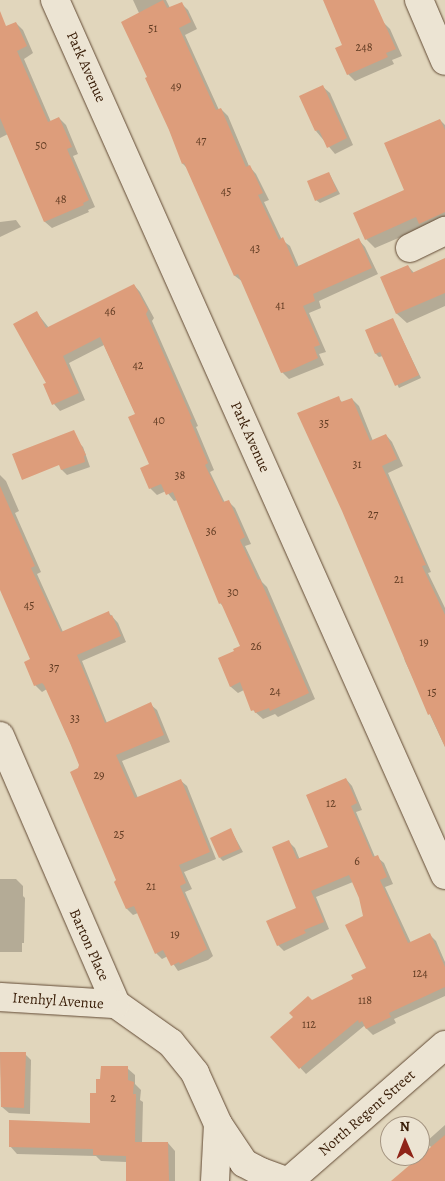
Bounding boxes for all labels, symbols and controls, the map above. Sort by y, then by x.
house number: 51 [148,22,158,36]
street label: Park Avenue [62,29,110,105]
house number: 248 [356,41,372,55]
house number: 49 [171,80,181,94]
house number: 47 [196,134,206,148]
house number: 50 [35,139,47,153]
house number: 45 [221,185,231,199]
house number: 48 [55,193,67,207]
house number: 43 [250,242,260,256]
house number: 41 [275,299,285,313]
house number: 46 [105,305,115,319]
house number: 42 [132,359,144,373]
street label: Park Avenue [226,399,274,475]
house number: 40 [153,414,165,428]
house number: 35 [319,417,329,431]
house number: 31 [352,458,362,472]
house number: 38 [175,469,185,483]
house number: 27 [368,508,378,522]
house number: 36 [206,525,216,539]
house number: 21 [394,573,404,587]
house number: 30 [227,586,239,600]
house number: 45 [24,599,34,613]
house number: 19 [419,636,429,650]
house number: 26 [250,640,262,654]
house number: 37 [49,661,59,675]
house number: 24 [269,685,281,699]
house number: 15 [427,686,437,700]
house number: 33 [70,712,80,726]
house number: 29 [93,769,105,783]
house number: 12 [326,797,336,811]
house number: 25 [114,828,124,842]
house number: 6 [354,855,360,869]
house number: 21 [146,880,156,894]
street label: Barton Place [65,906,113,984]
house number: 19 [170,928,180,942]
house number: 124 [412,967,428,981]
street label: Irenhyl Avenue [12,989,104,1013]
house number: 118 [358,994,372,1008]
house number: 112 [302,1018,316,1032]
street label: North Regent Street [315,1066,419,1160]
house number: 2 [110,1092,116,1106]
north arrow [380,1116,430,1166]

